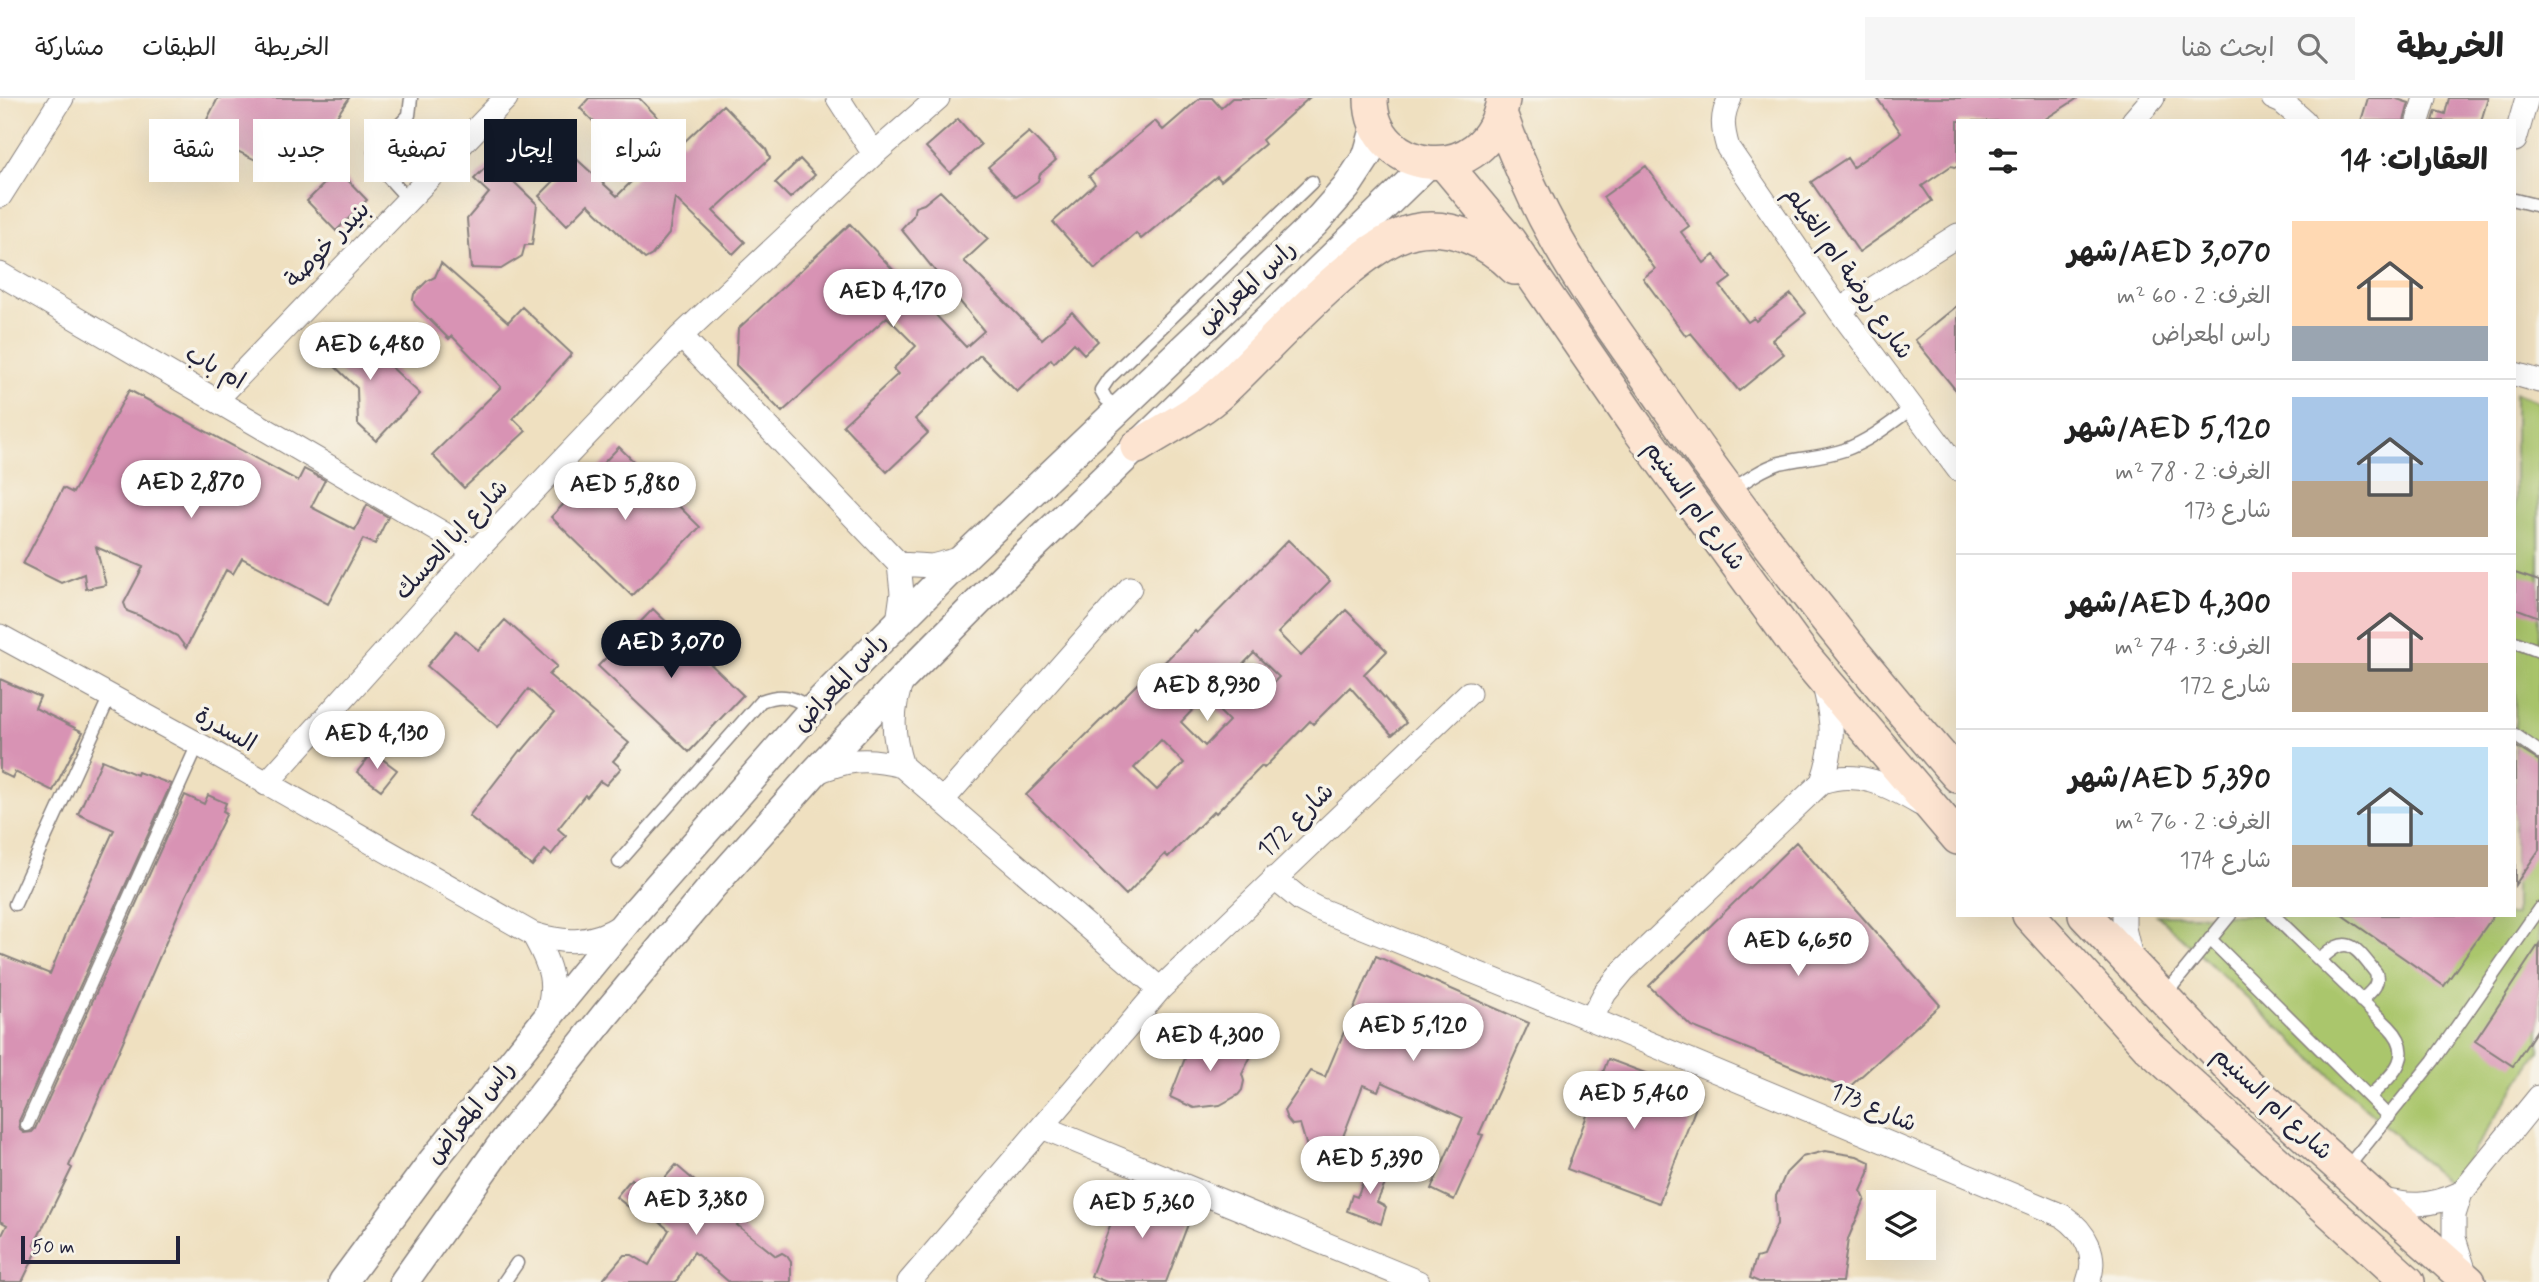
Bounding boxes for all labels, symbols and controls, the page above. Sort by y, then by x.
search box [1865,17,2355,80]
text: الخريطة [2397,26,2504,70]
icon: search [2293,29,2331,67]
text: ابحث هنا [2181,32,2275,66]
text: مشاركة [35,33,104,64]
text: الطبقات [142,33,217,64]
text: الخريطة [255,33,329,64]
chip: شقة [149,119,239,182]
chip: جديد [253,119,350,182]
chip: تصفية [364,119,470,182]
chip: إيجار [484,119,577,182]
chip: شراء [591,119,686,182]
text: العقارات: 14 [2340,141,2488,180]
icon: filters [1984,142,2022,180]
street label: شارع روضة ام الغيلم [1776,180,1920,366]
street label: بنيدر خوصة [279,195,377,295]
text: AED 3,070/شهر [2068,233,2271,272]
street label: راس المعراض [1191,234,1303,342]
icon: home [2348,249,2432,333]
pin: AED 4,170 [813,270,973,329]
text: AED 4,170 [839,277,947,307]
text: الغرف: 2 · 60 m² [2117,282,2271,312]
text: راس المعراض [2151,320,2271,350]
pin: AED 6,480 [290,322,450,382]
text: AED 6,480 [315,330,425,360]
street label: ام باب [179,338,251,398]
text: AED 5,120/شهر [2066,409,2271,448]
icon: home [2348,425,2432,509]
street label: شارع ام السنيم [1636,435,1752,578]
text: الغرف: 2 · 78 m² [2115,458,2271,488]
pin: AED 2,870 [111,460,271,520]
pin: AED 5,880 [545,462,705,522]
text: AED 2,870 [137,468,245,498]
text: AED 5,880 [570,470,680,500]
street label: شارع ابا الحسك [388,473,516,607]
text: شارع 173 [2184,496,2271,526]
text: AED 4,300/شهر [2067,584,2271,623]
icon: home [2348,600,2432,684]
pin: AED 3,070 [591,620,751,680]
street label: راس المعراض [786,627,894,739]
text: AED 3,070 [617,628,725,658]
text: الغرف: 3 · 74 m² [2115,633,2271,663]
pin: AED 8,930 [1127,664,1287,723]
text: AED 8,930 [1153,671,1261,701]
text: شارع 172 [2179,671,2271,701]
street label: السدرة [189,700,261,760]
pin: AED 4,130 [297,712,457,771]
text: AED 4,130 [325,719,429,749]
text: AED 5,390/شهر [2069,759,2271,798]
icon: home [2348,775,2432,859]
street label: شارع 172 [1251,777,1341,865]
text: الغرف: 2 · 76 m² [2115,808,2271,838]
text: شارع 174 [2180,846,2271,876]
pin: AED 6,650 [1718,918,1878,978]
text: AED 6,650 [1744,926,1852,956]
pin: AED 5,120 [1333,1004,1493,1063]
text: AED 5,120 [1359,1011,1467,1041]
pin: AED 4,300 [1130,1014,1290,1073]
text: AED 4,300 [1156,1021,1264,1051]
street label: شارع ام السنيم [2205,1040,2339,1168]
street label: راس المعراض [420,1055,522,1171]
pin: AED 5,460 [1554,1072,1714,1131]
street label: شارع 173 [1825,1076,1921,1140]
text: AED 5,460 [1579,1079,1689,1109]
pin: AED 5,390 [1290,1136,1450,1196]
text: AED 5,390 [1317,1144,1423,1174]
pin: AED 3,380 [616,1178,776,1237]
pin: AED 5,360 [1062,1180,1222,1240]
text: AED 3,380 [644,1185,748,1215]
text: AED 5,360 [1089,1188,1195,1218]
map controls [1866,1190,1936,1260]
button: layers [1866,1190,1936,1260]
scale bar [21,1233,180,1265]
text: 50 m [32,1235,75,1260]

